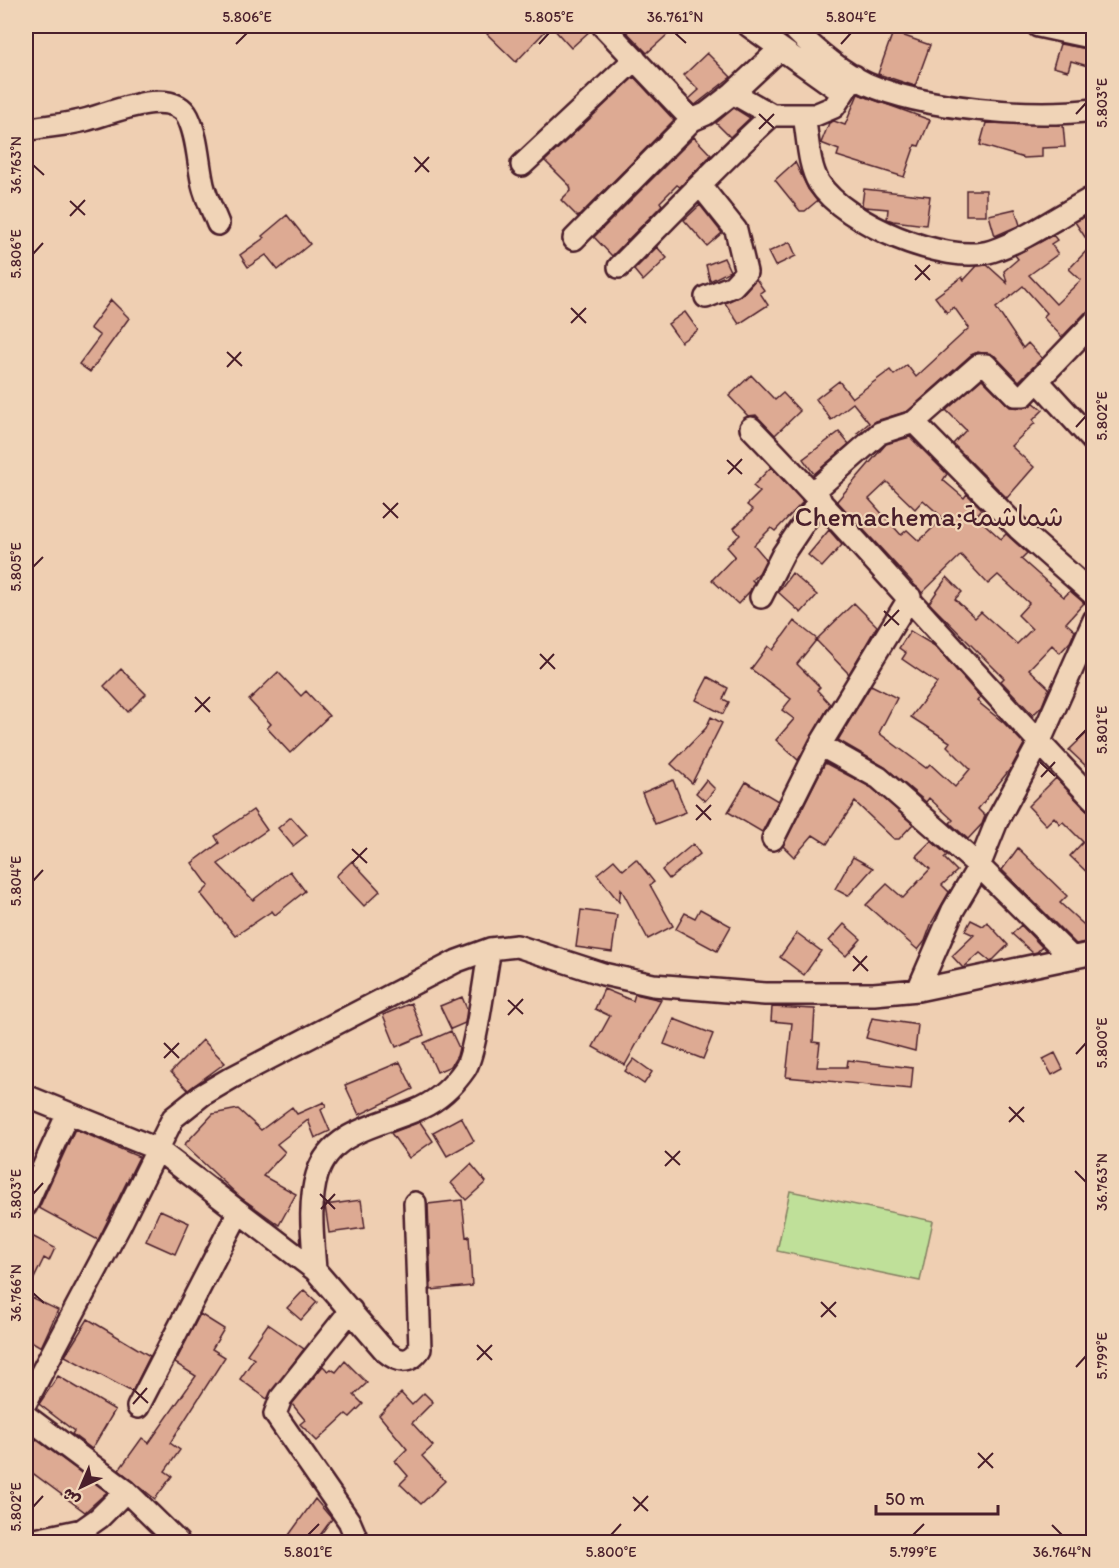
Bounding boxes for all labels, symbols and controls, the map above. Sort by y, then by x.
text: 5.806°E [222,8,272,26]
text: 5.805°E [524,8,574,26]
text: 36.761°N [647,8,703,26]
text: 5.804°E [826,8,876,26]
text: 5.803°E [1093,78,1111,128]
text: 36.763°N [7,136,25,194]
text: 5.806°E [7,229,25,279]
text: 5.802°E [1093,391,1111,441]
district label: Chemachema;شماشمة [794,499,1064,533]
text: 5.805°E [7,542,25,592]
text: 5.801°E [1093,706,1111,754]
text: 5.804°E [7,856,25,906]
text: 5.800°E [1093,1018,1111,1068]
text: 36.763°N [1093,1153,1111,1211]
text: 5.803°E [7,1169,25,1219]
text: 36.766°N [7,1264,25,1322]
text: 5.799°E [1093,1332,1111,1380]
north arrow [51,1457,111,1517]
scale bar [876,1478,998,1516]
text: 5.802°E [7,1482,25,1532]
text: ش [58,1484,84,1510]
text: 50 m [885,1488,925,1510]
text: 5.801°E [284,1543,332,1561]
text: 5.800°E [586,1543,636,1561]
text: 5.799°E [889,1543,937,1561]
text: 36.764°N [1033,1543,1091,1561]

